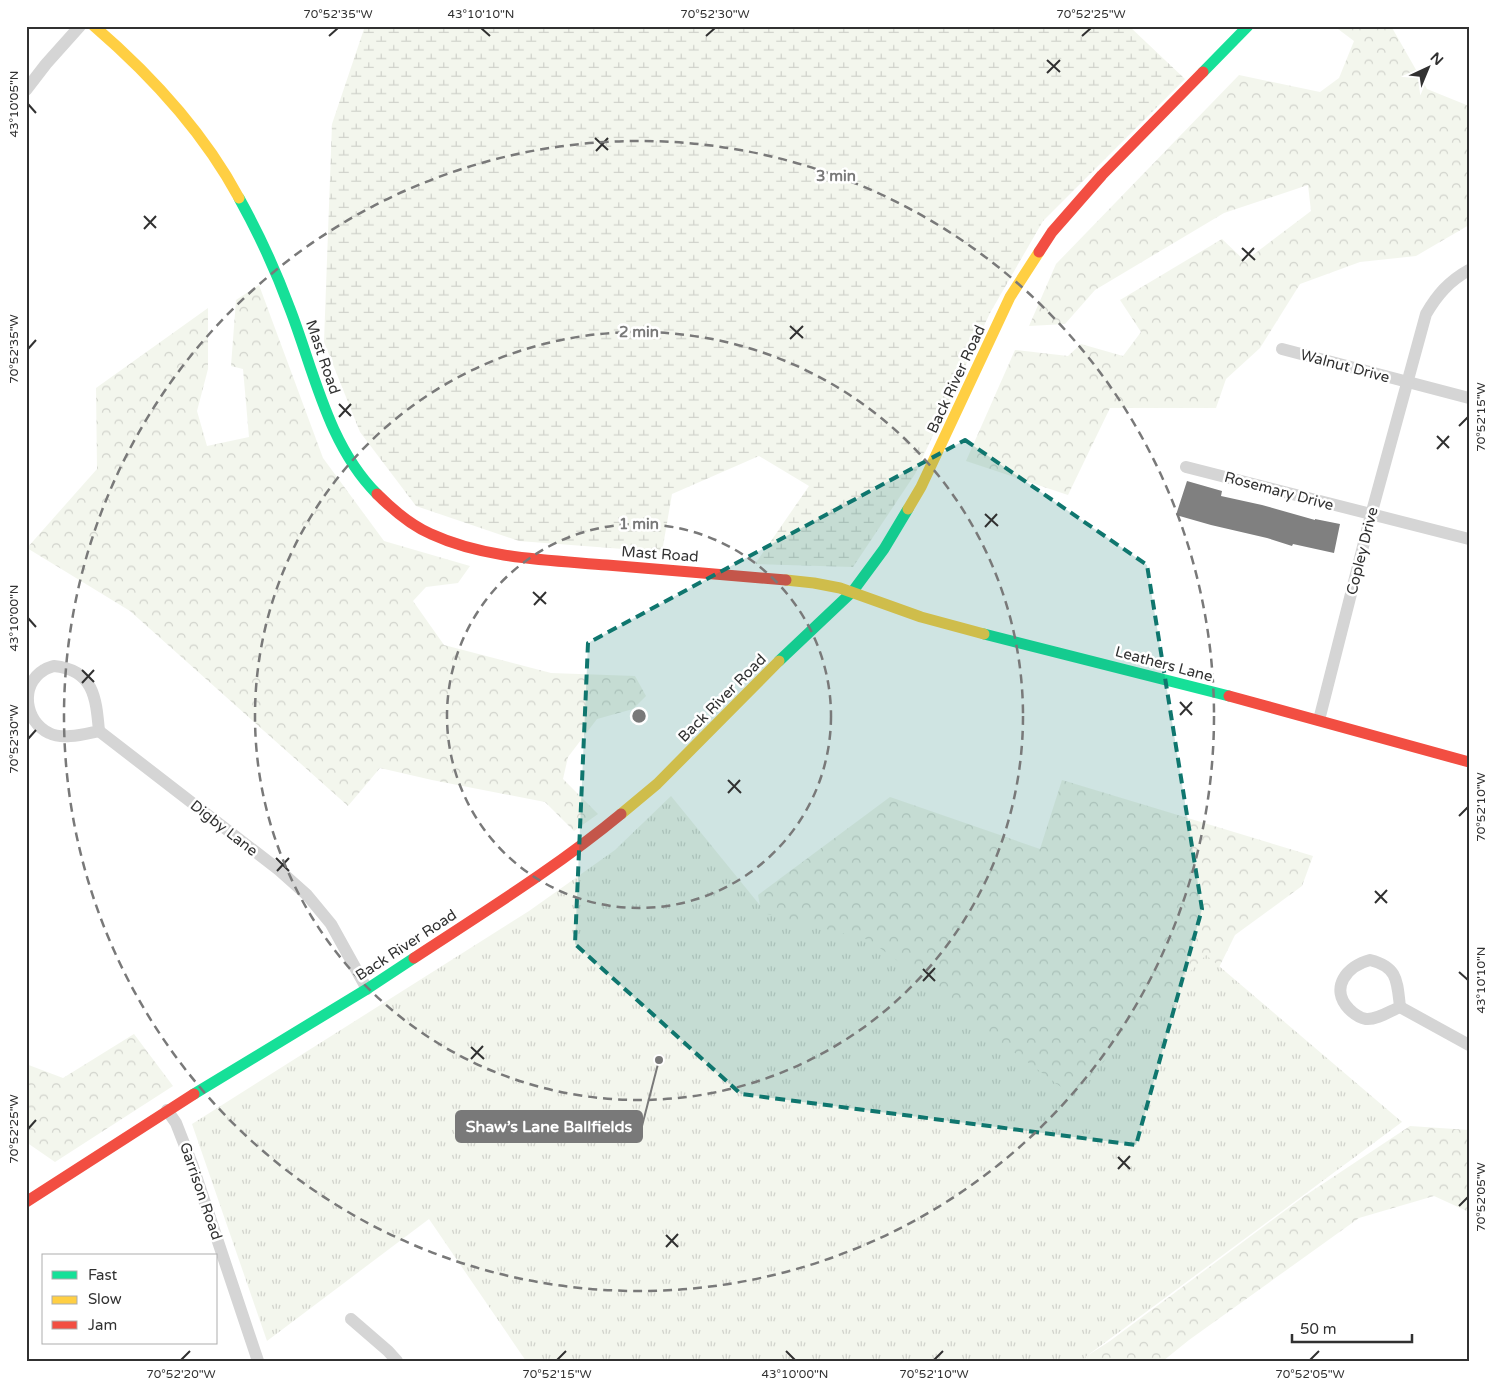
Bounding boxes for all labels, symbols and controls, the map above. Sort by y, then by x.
text: 70°52'35"W [303,7,373,21]
text: 43°10'10"N [448,7,515,21]
text: 70°52'30"W [680,7,750,21]
text: 70°52'25"W [1056,7,1126,21]
north arrow [1402,42,1452,92]
text: N [1427,49,1447,69]
text: 43°10'05"N [7,71,21,138]
text: 3 min [816,167,856,185]
text: 70°52'35"W [7,314,21,384]
street label: Mast Road [302,317,344,397]
street label: Back River Road [923,322,989,436]
text: 2 min [619,323,659,341]
street label: Walnut Drive [1298,345,1392,387]
text: 70°52'15"W [1474,382,1488,452]
street label: Rosemary Drive [1222,468,1336,514]
street label: Copley Drive [1342,505,1382,597]
text: 1 min [619,515,659,533]
street label: Mast Road [621,542,699,566]
text: 43°10'00"N [7,585,21,652]
street label: Leathers Lane [1113,642,1215,686]
street label: Back River Road [674,650,770,746]
text: 70°52'30"W [7,704,21,774]
centre of rings [630,707,648,725]
text: 70°52'10"W [1474,772,1488,842]
street label: Digby Lane [187,796,261,860]
street label: Back River Road [352,906,460,984]
text: 43°10'10"N [1474,947,1488,1014]
text: 70°52'25"W [7,1094,21,1164]
callout: Shaw’s Lane Ballfields [456,1111,642,1142]
text: Shaw’s Lane Ballfields [466,1117,633,1137]
street label: Garrison Road [176,1140,226,1242]
text: 70°52'05"W [1474,1162,1488,1232]
legend [42,1254,218,1344]
text: Fast [88,1266,118,1284]
text: Slow [88,1290,122,1308]
scale bar [1292,1312,1412,1344]
text: Jam [88,1316,117,1334]
text: 50 m [1300,1320,1337,1338]
text: 70°52'20"W [146,1367,216,1381]
text: 70°52'15"W [522,1367,592,1381]
text: 43°10'00"N [762,1367,829,1381]
text: 70°52'10"W [899,1367,969,1381]
text: 70°52'05"W [1275,1367,1345,1381]

